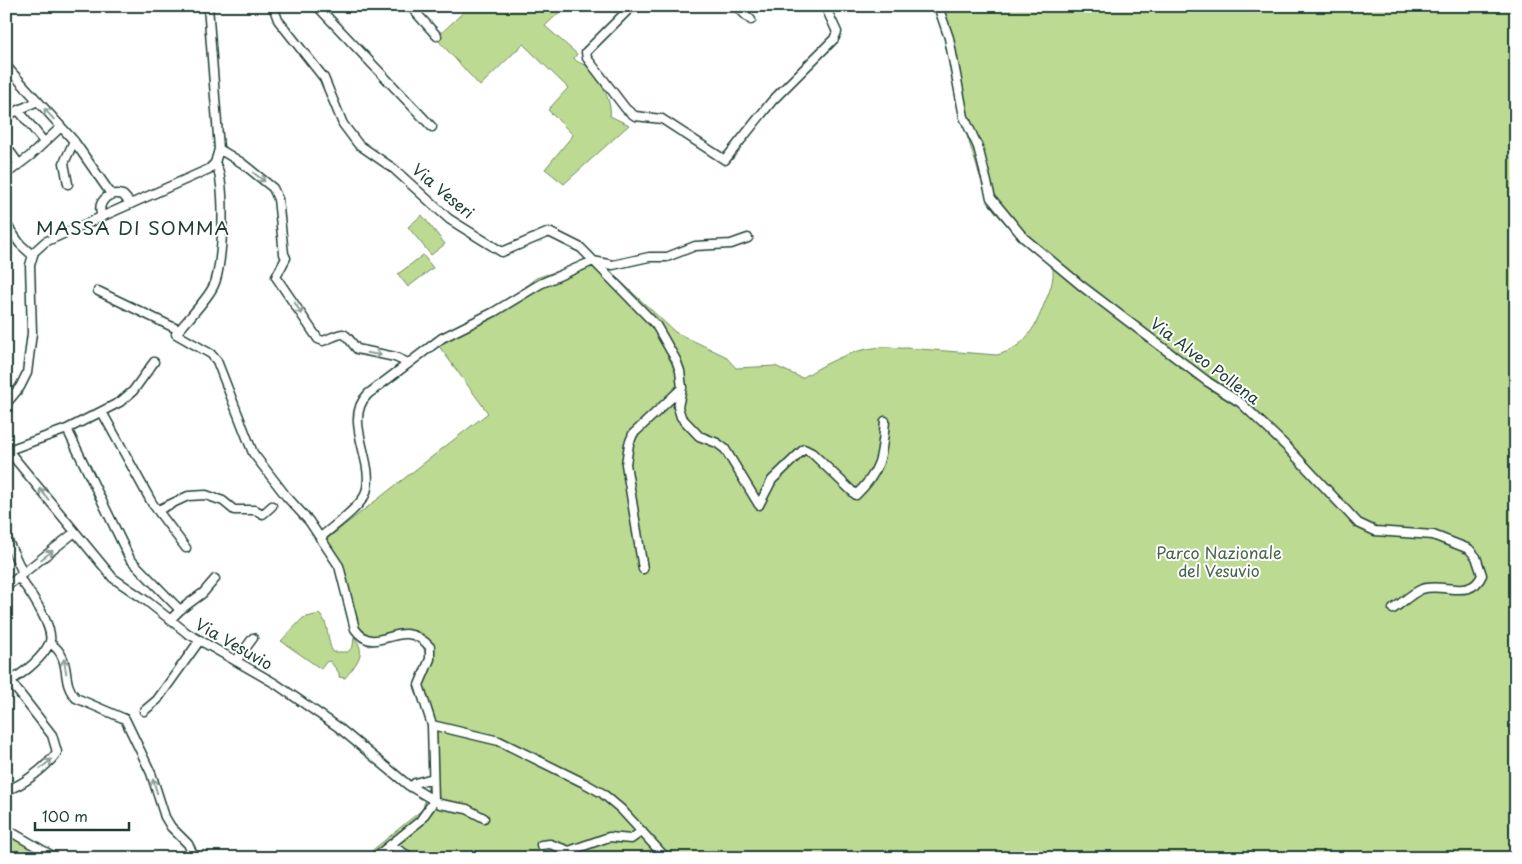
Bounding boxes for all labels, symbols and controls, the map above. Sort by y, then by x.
one-way arrow [43,107,55,120]
street label: Via Veseri [407,157,480,224]
one-way arrow [252,171,265,182]
district label: MASSA DI SOMMA [36,213,230,241]
one-way arrow [293,300,303,314]
street label: Via Alveo Pollena [1146,311,1266,410]
one-way arrow [366,349,382,359]
one-way arrow [39,488,50,501]
park label: Parco Nazionale del Vesuvio [1156,540,1282,582]
one-way arrow [40,550,54,560]
street label: Via Vesuvio [191,611,278,675]
one-way arrow [60,658,70,674]
one-way arrow [39,758,52,769]
one-way arrow [150,778,160,794]
scale bar [35,799,129,831]
text: 100 m [42,804,88,827]

